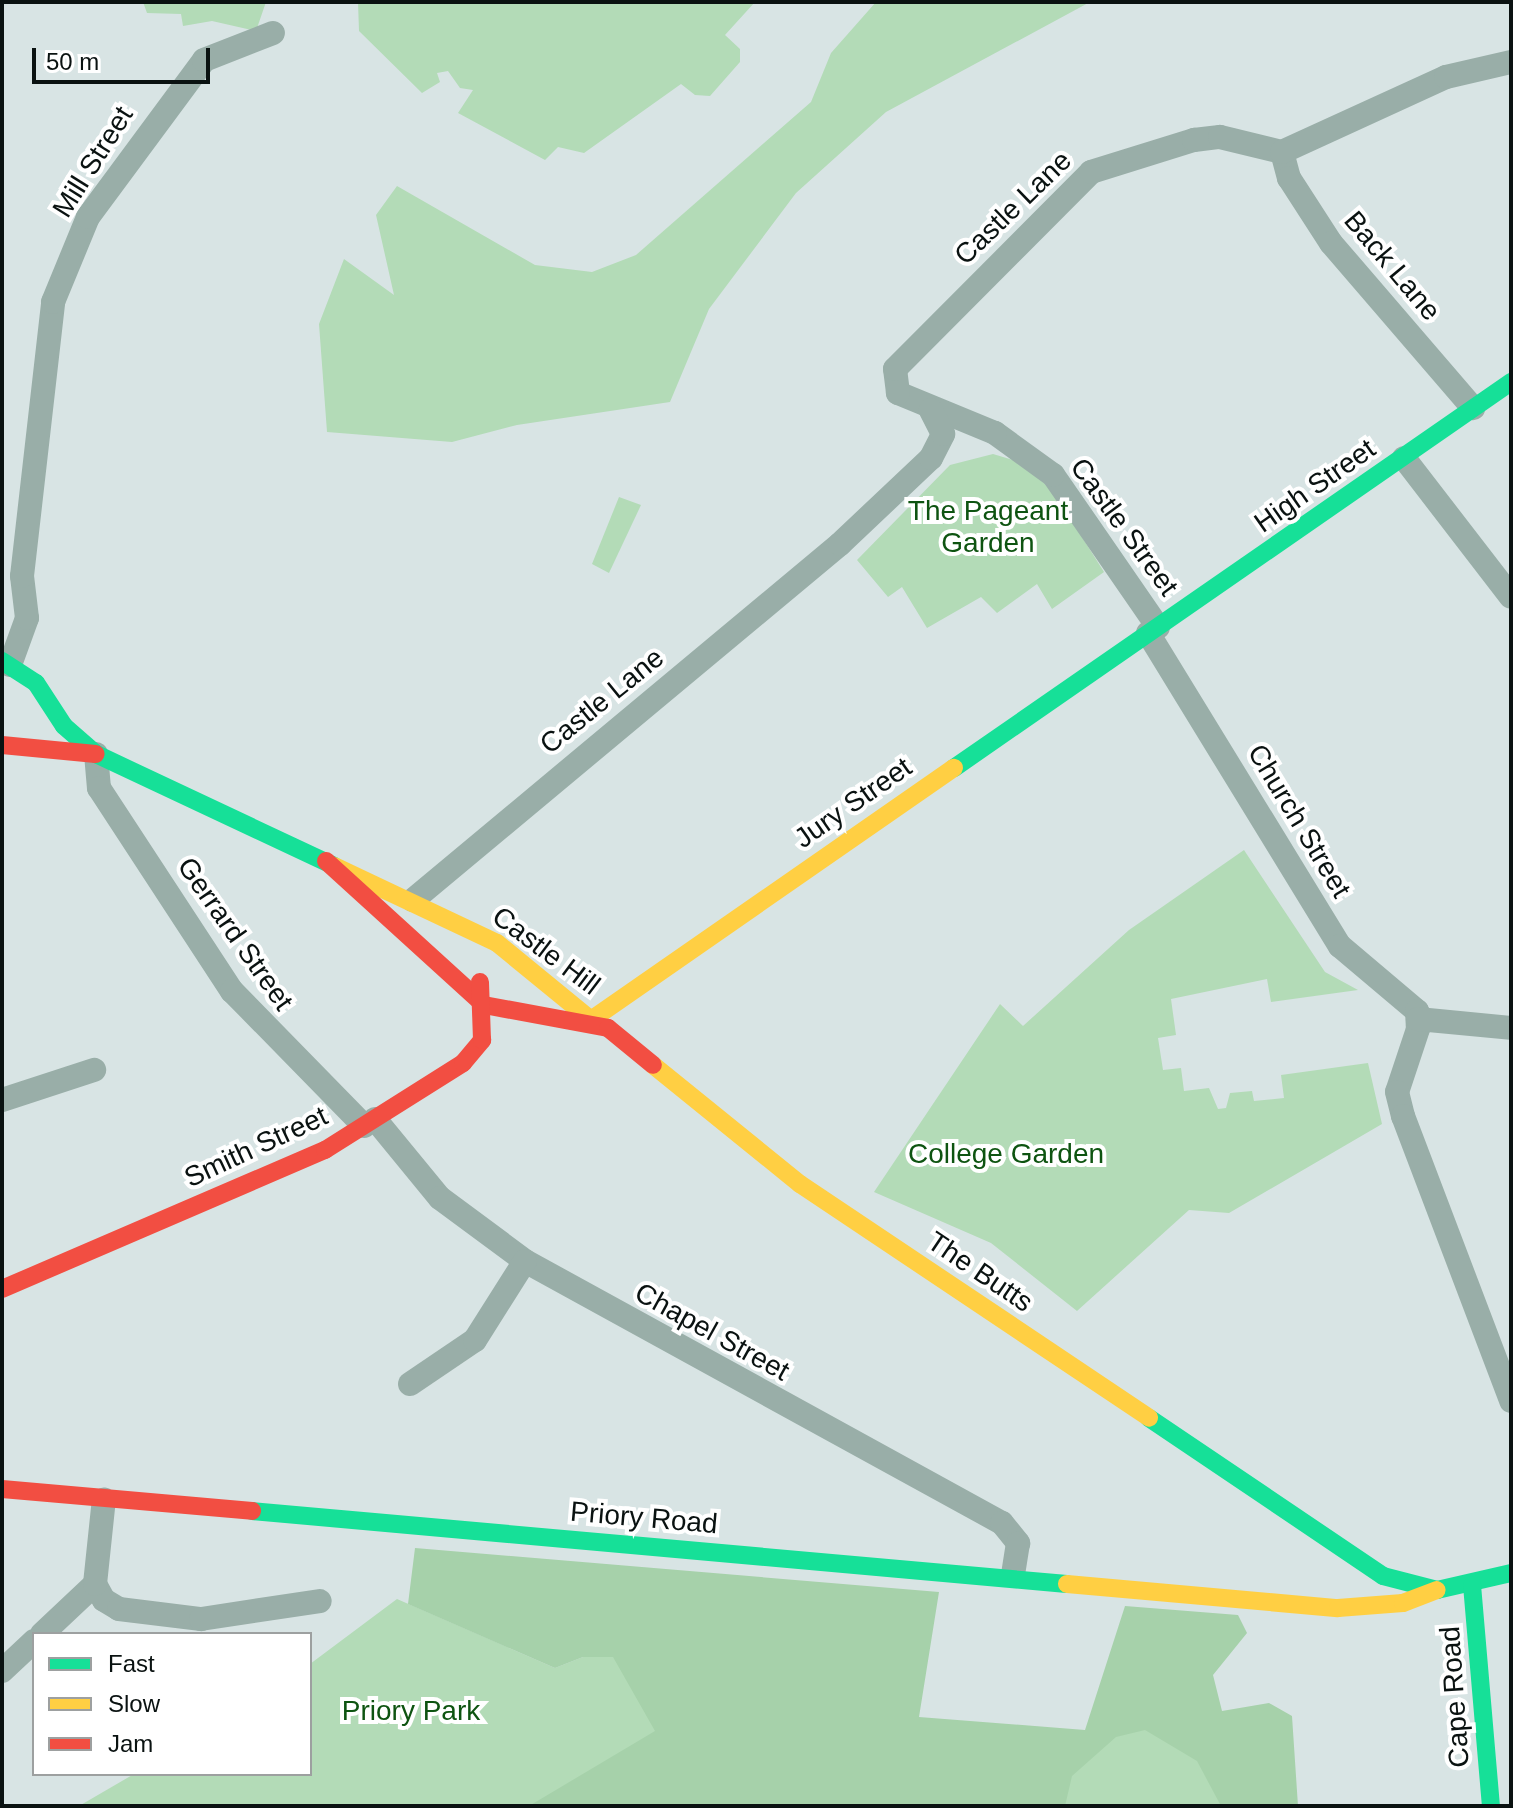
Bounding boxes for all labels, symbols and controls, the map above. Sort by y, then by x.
scale bar [36,32,214,82]
text: 50 m [46,48,99,75]
street label: Mill Street [46,100,140,224]
street label: Castle Lane [948,144,1078,272]
street label: Back Lane [1337,205,1447,327]
street label: High Street [1248,432,1382,540]
street label: Castle Street [1063,452,1185,602]
park label: The Pageant Garden [908,494,1068,560]
street label: Castle Lane [533,641,671,761]
street label: Church Street [1240,738,1358,904]
street label: Jury Street [788,750,918,856]
street label: Gerrard Street [170,851,300,1017]
street label: Castle Hill [486,900,606,1002]
street label: Smith Street [179,1099,333,1195]
park label: College Garden [908,1137,1104,1171]
street label: The Butts [921,1225,1039,1319]
street label: Chapel Street [629,1276,795,1388]
street label: Priory Road [569,1495,719,1541]
street label: Cape Road [1433,1625,1477,1769]
legend [32,1632,312,1776]
text: Fast [108,1650,155,1677]
text: Slow [108,1690,160,1717]
park label: Priory Park [342,1694,480,1728]
text: Jam [108,1730,153,1757]

